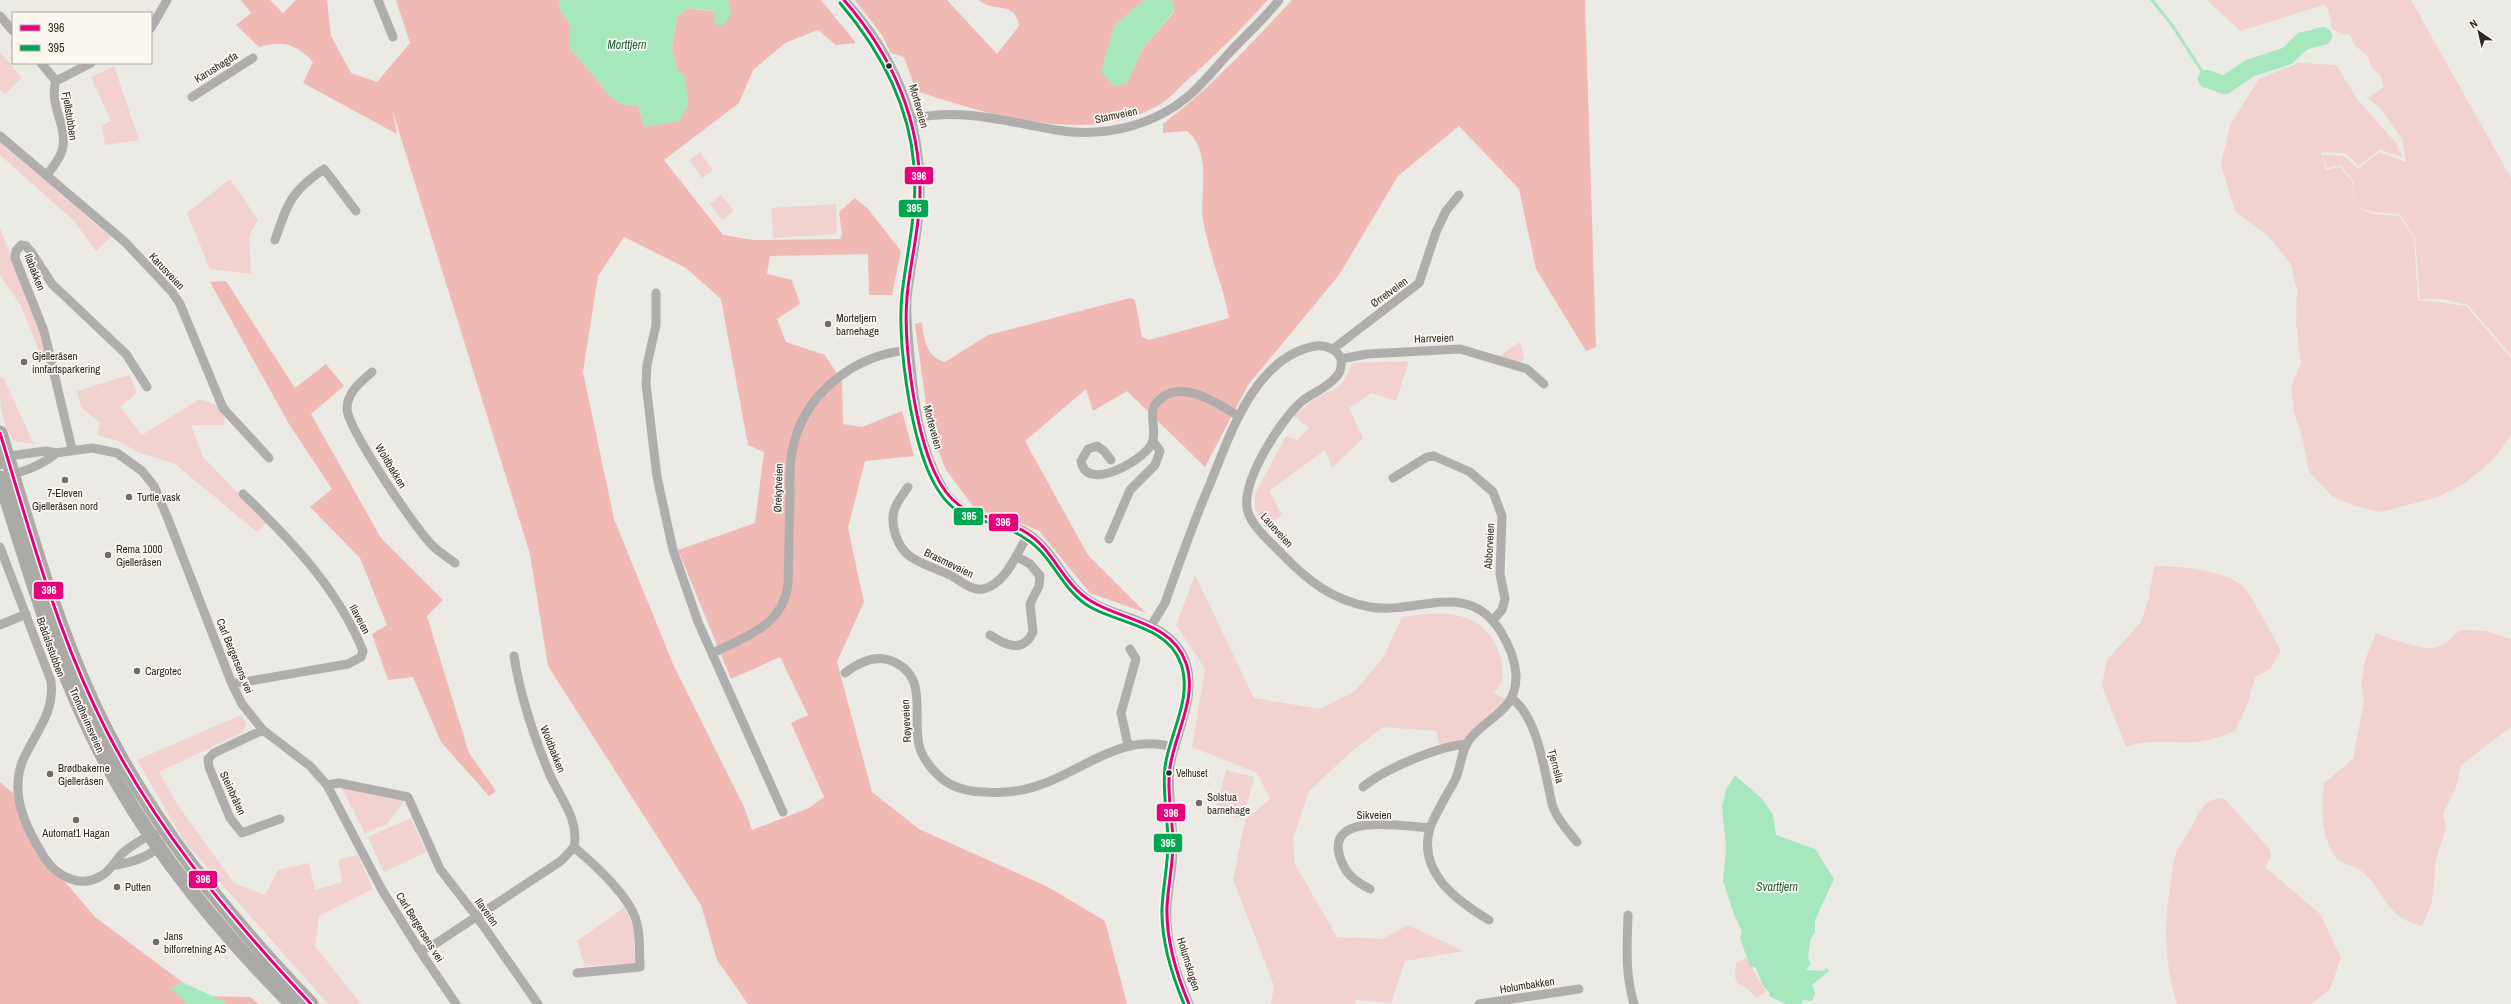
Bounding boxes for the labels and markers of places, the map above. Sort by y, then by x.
unlabelled marker [884,61,894,71]
place label: Mortetjern barnehage [836,311,879,338]
marker: Mortetjern barnehage [823,319,833,329]
place label: Gjelleråsen innfartsparkering [32,349,100,376]
marker: Gjelleråsen innfartsparkering [19,357,29,367]
marker: 7-Eleven Gjelleråsen nord [60,475,70,485]
place label: 7-Eleven Gjelleråsen nord [32,486,98,513]
place label: Turtle vask [137,490,181,504]
marker: Turtle vask [124,492,134,502]
place label: Rema 1000 Gjelleråsen [116,542,163,569]
marker: Rema 1000 Gjelleråsen [103,550,113,560]
place label: Cargotec [145,664,182,678]
marker: Cargotec [132,666,142,676]
place label: Brødbakerne Gjelleråsen [58,761,110,788]
place label: Velhuset [1176,767,1208,780]
marker: Velhuset [1164,768,1174,778]
marker: Brødbakerne Gjelleråsen [45,769,55,779]
place label: Solstua barnehage [1207,790,1250,817]
marker: Solstua barnehage [1194,798,1204,808]
marker: Automat1 Hagan [71,815,81,825]
place label: Automat1 Hagan [41,826,110,840]
place label: Putten [125,880,151,894]
marker: Putten [112,882,122,892]
place label: Jans bilforretning AS [164,929,226,956]
marker: Jans bilforretning AS [151,937,161,947]

